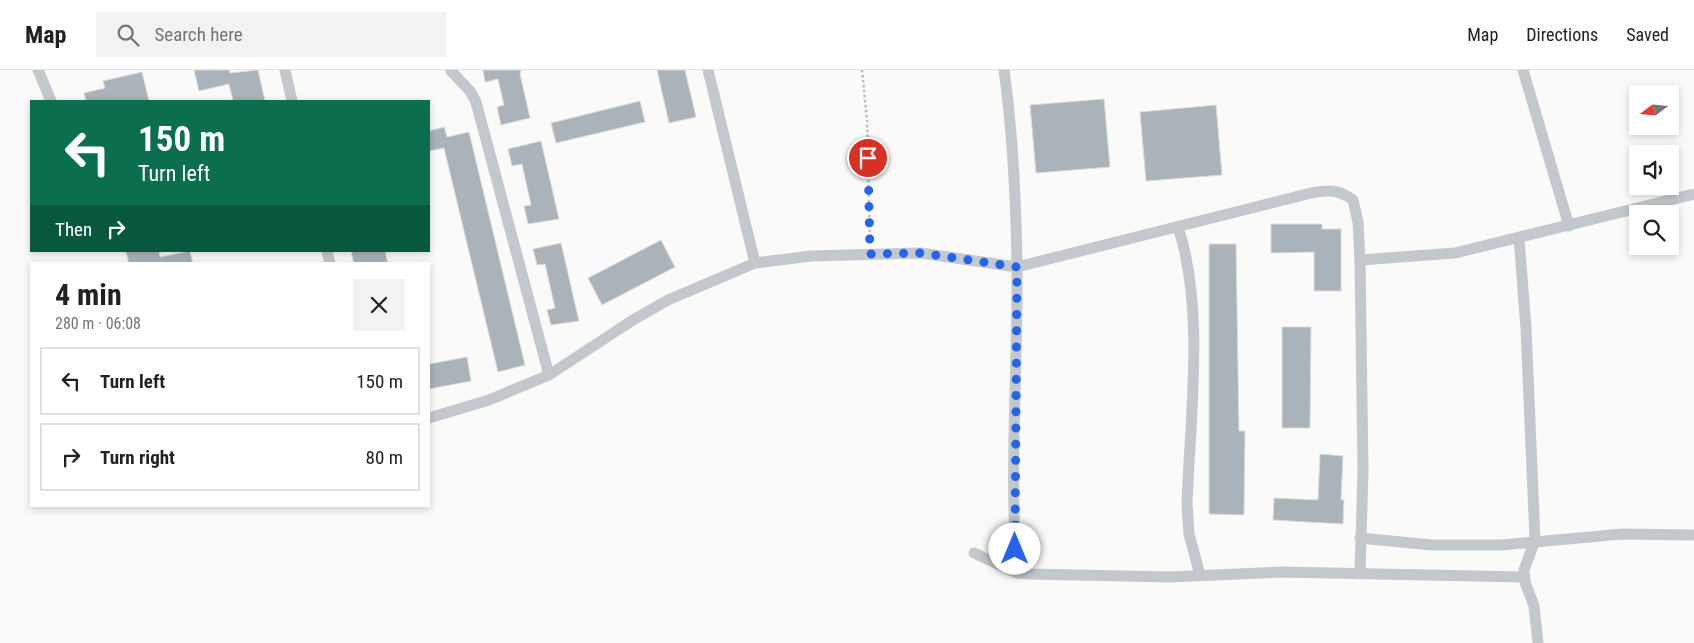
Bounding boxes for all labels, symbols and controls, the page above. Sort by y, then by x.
search box [96,12,446,57]
text: Map [25,21,66,49]
icon: search [114,21,142,49]
text: Search here [154,23,243,46]
text: Map [1467,24,1498,45]
text: Directions [1526,24,1598,45]
text: Saved [1626,24,1669,45]
north arrow [1629,85,1679,135]
map controls [1629,85,1679,255]
text: 150 m [138,119,225,160]
icon: left [55,120,120,185]
pin [847,137,889,179]
icon: arrive [854,144,882,172]
button: sound [1629,145,1679,195]
text: Turn left [138,161,210,186]
button: search [1629,205,1679,255]
icon: right [102,215,130,243]
text: Then [55,218,92,241]
text: 4 min [55,277,122,312]
button: close [353,279,405,331]
text: 280 m · 06:08 [55,314,141,333]
icon: left [57,367,85,395]
text: Turn left [100,370,165,393]
text: 150 m [356,370,403,393]
icon: right [57,443,85,471]
text: Turn right [100,446,175,469]
text: 80 m [366,446,403,469]
position arrow [988,522,1040,574]

